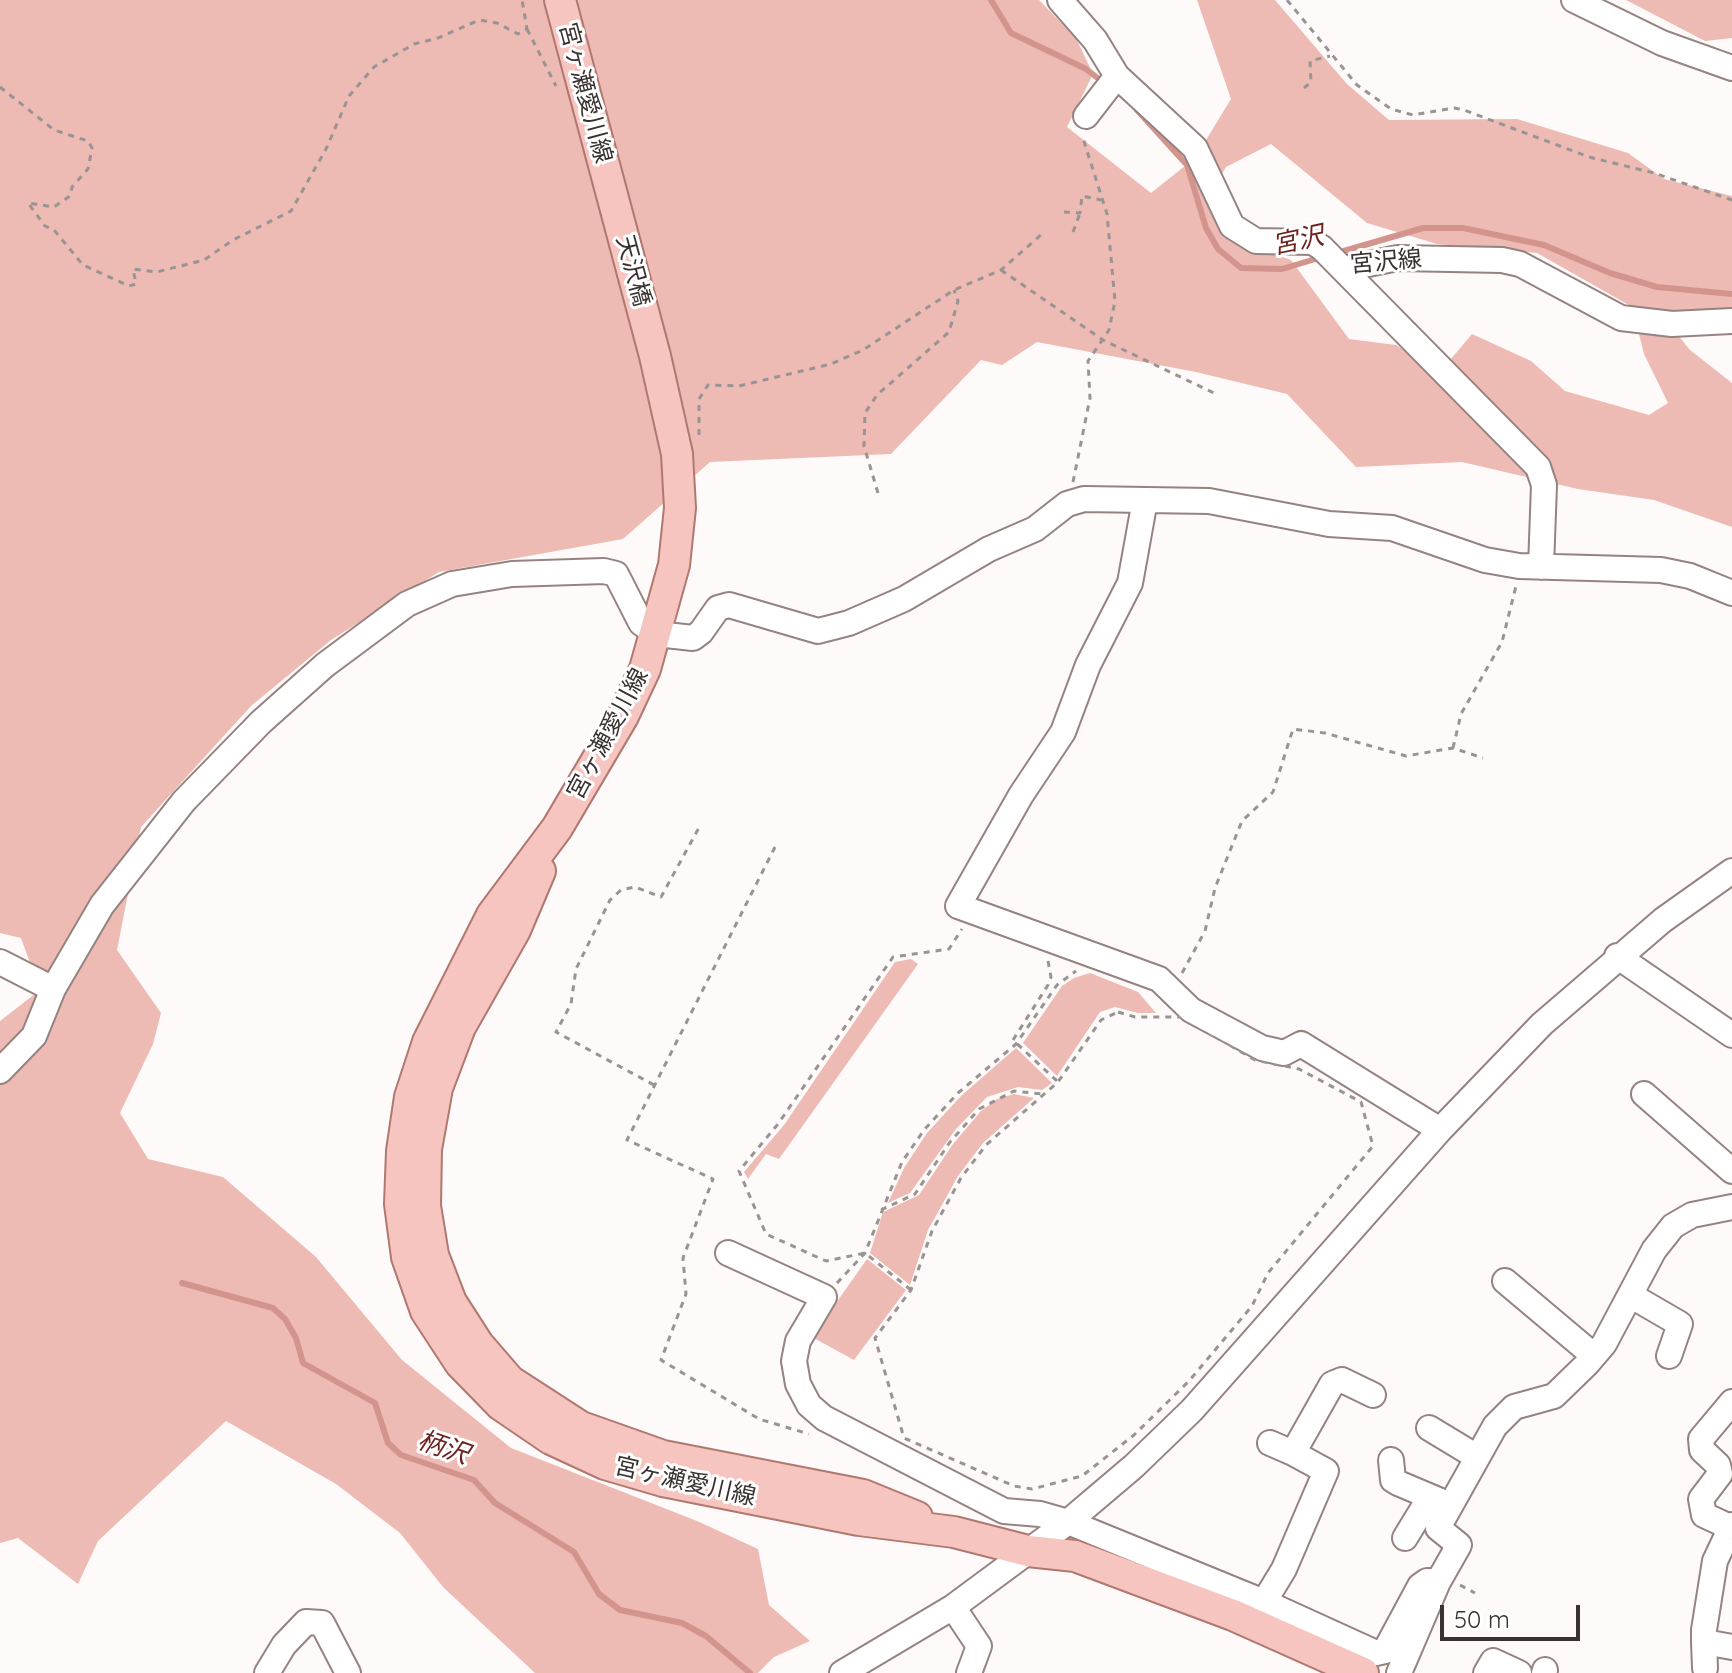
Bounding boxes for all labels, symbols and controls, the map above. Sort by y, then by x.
street label: 宮ヶ瀬愛川線 [552,20,618,166]
water label: 宮沢 [1269,220,1327,262]
street label: 天沢橋 [610,232,656,310]
street label: 宮沢線 [1349,245,1423,279]
street label: 宮ヶ瀬愛川線 [561,664,655,804]
water label: 柄沢 [413,1425,473,1471]
street label: 宮ヶ瀬愛川線 [612,1452,758,1512]
scale bar [1444,1589,1584,1639]
text: 50 m [1454,1604,1510,1634]

